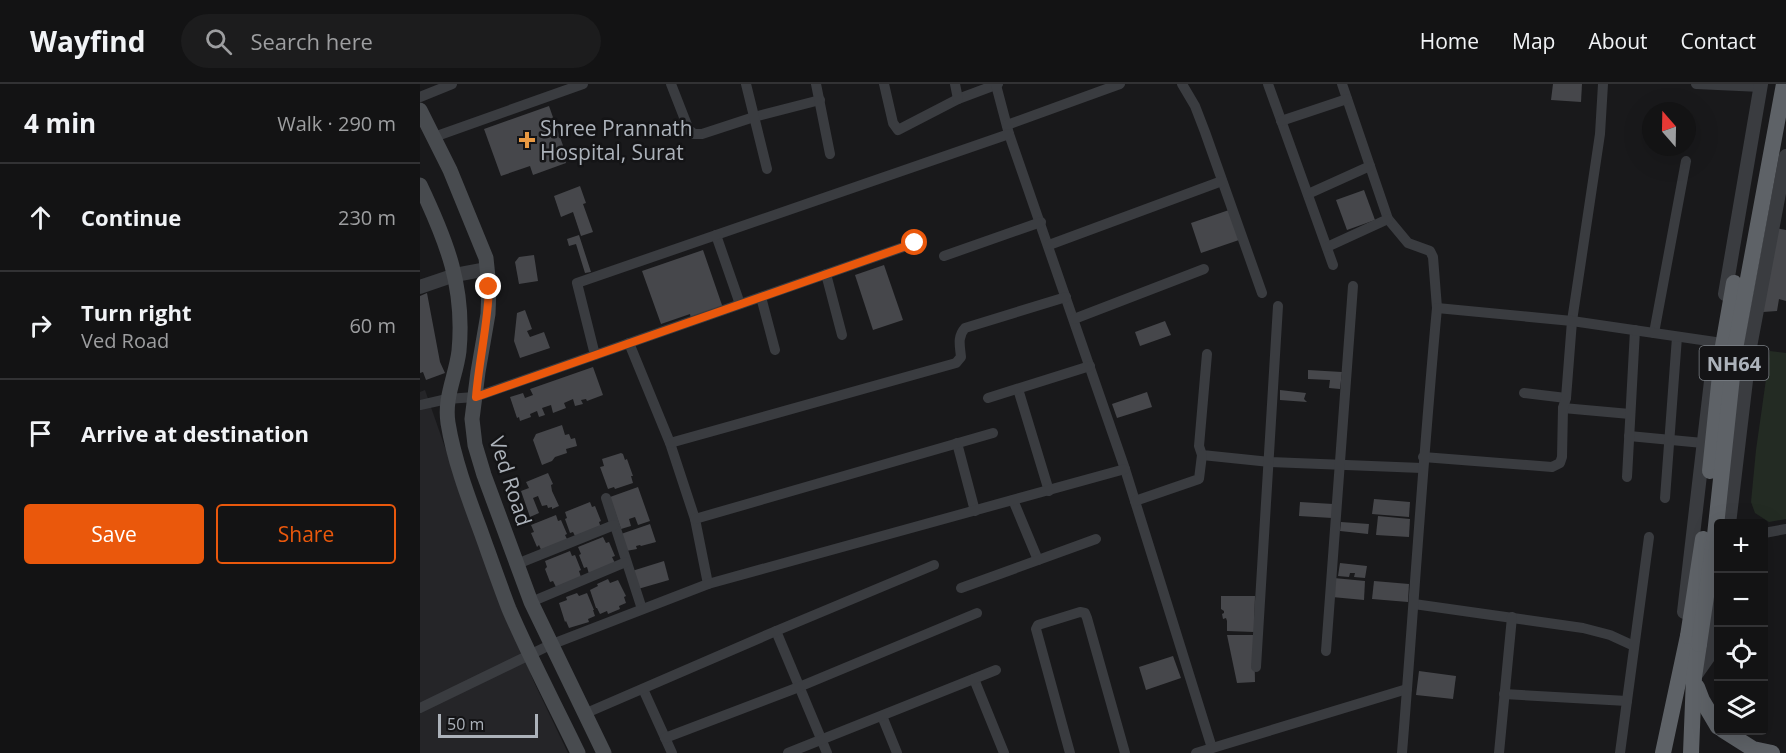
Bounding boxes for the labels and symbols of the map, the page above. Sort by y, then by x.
north arrow [1642,102,1696,156]
place label: Shree Prannath Hospital, Surat [540,114,693,166]
marker: Shree Prannath Hospital, Surat [518,131,536,149]
route start [901,229,927,255]
route end [475,273,501,299]
road number: NH64 [1700,346,1768,380]
street label: Ved Road [483,433,539,529]
scale bar [438,711,538,738]

